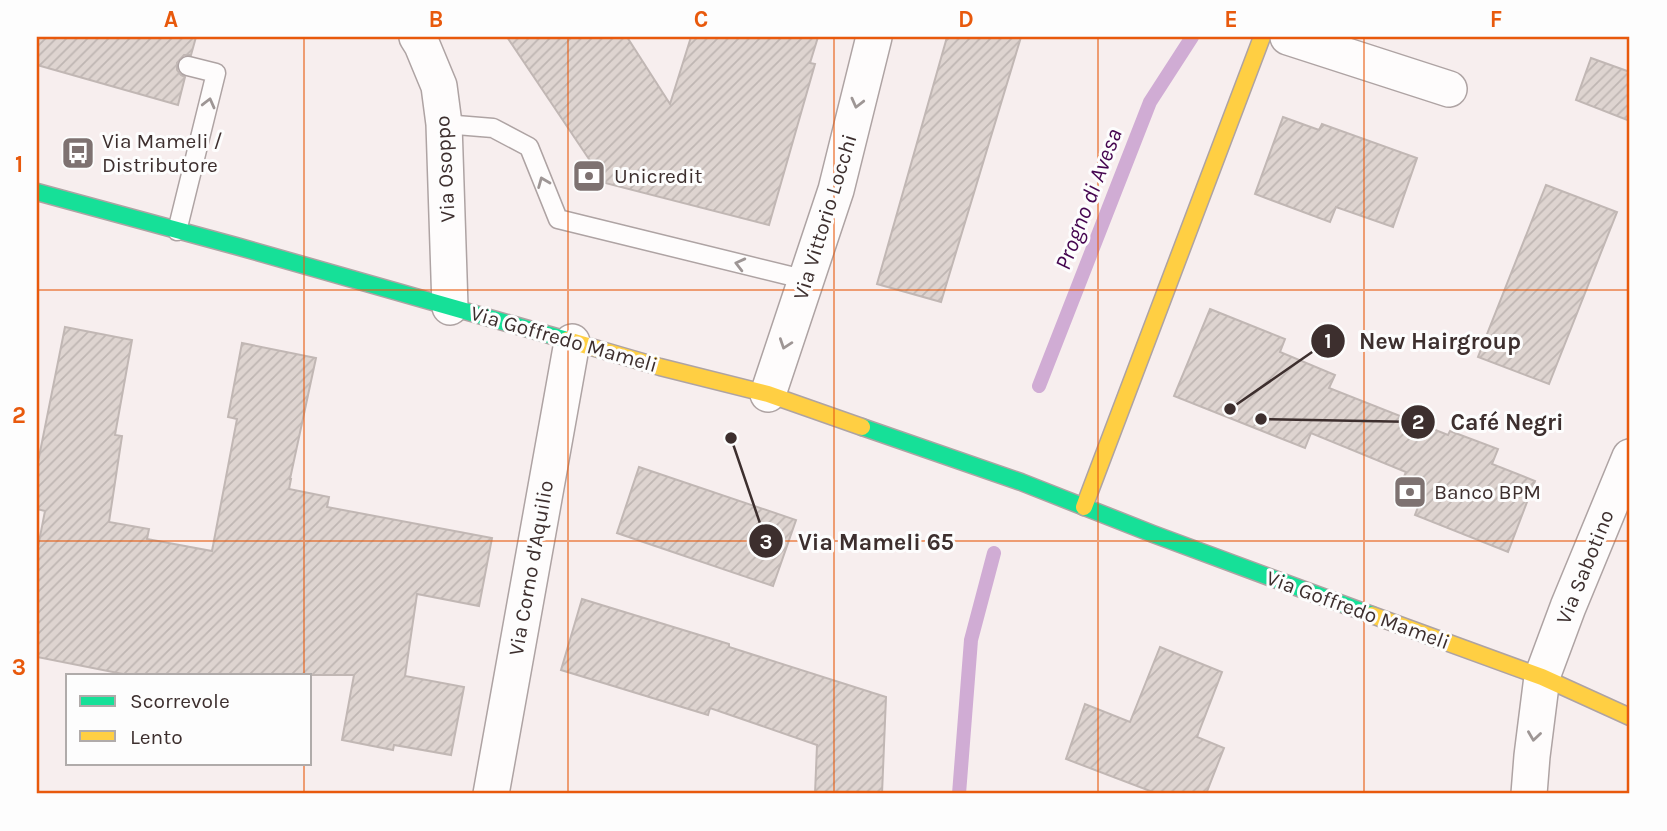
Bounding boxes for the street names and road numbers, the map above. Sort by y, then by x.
street label: Via Osoppo [430,115,460,223]
street label: Via Vittorio Locchi [788,131,862,303]
street label: Via Goffredo Mameli [468,301,660,377]
street label: Via Corno d'Aquilio [504,478,558,658]
street label: Via Sabotino [1551,506,1619,628]
street label: Via Goffredo Mameli [1263,566,1453,654]

